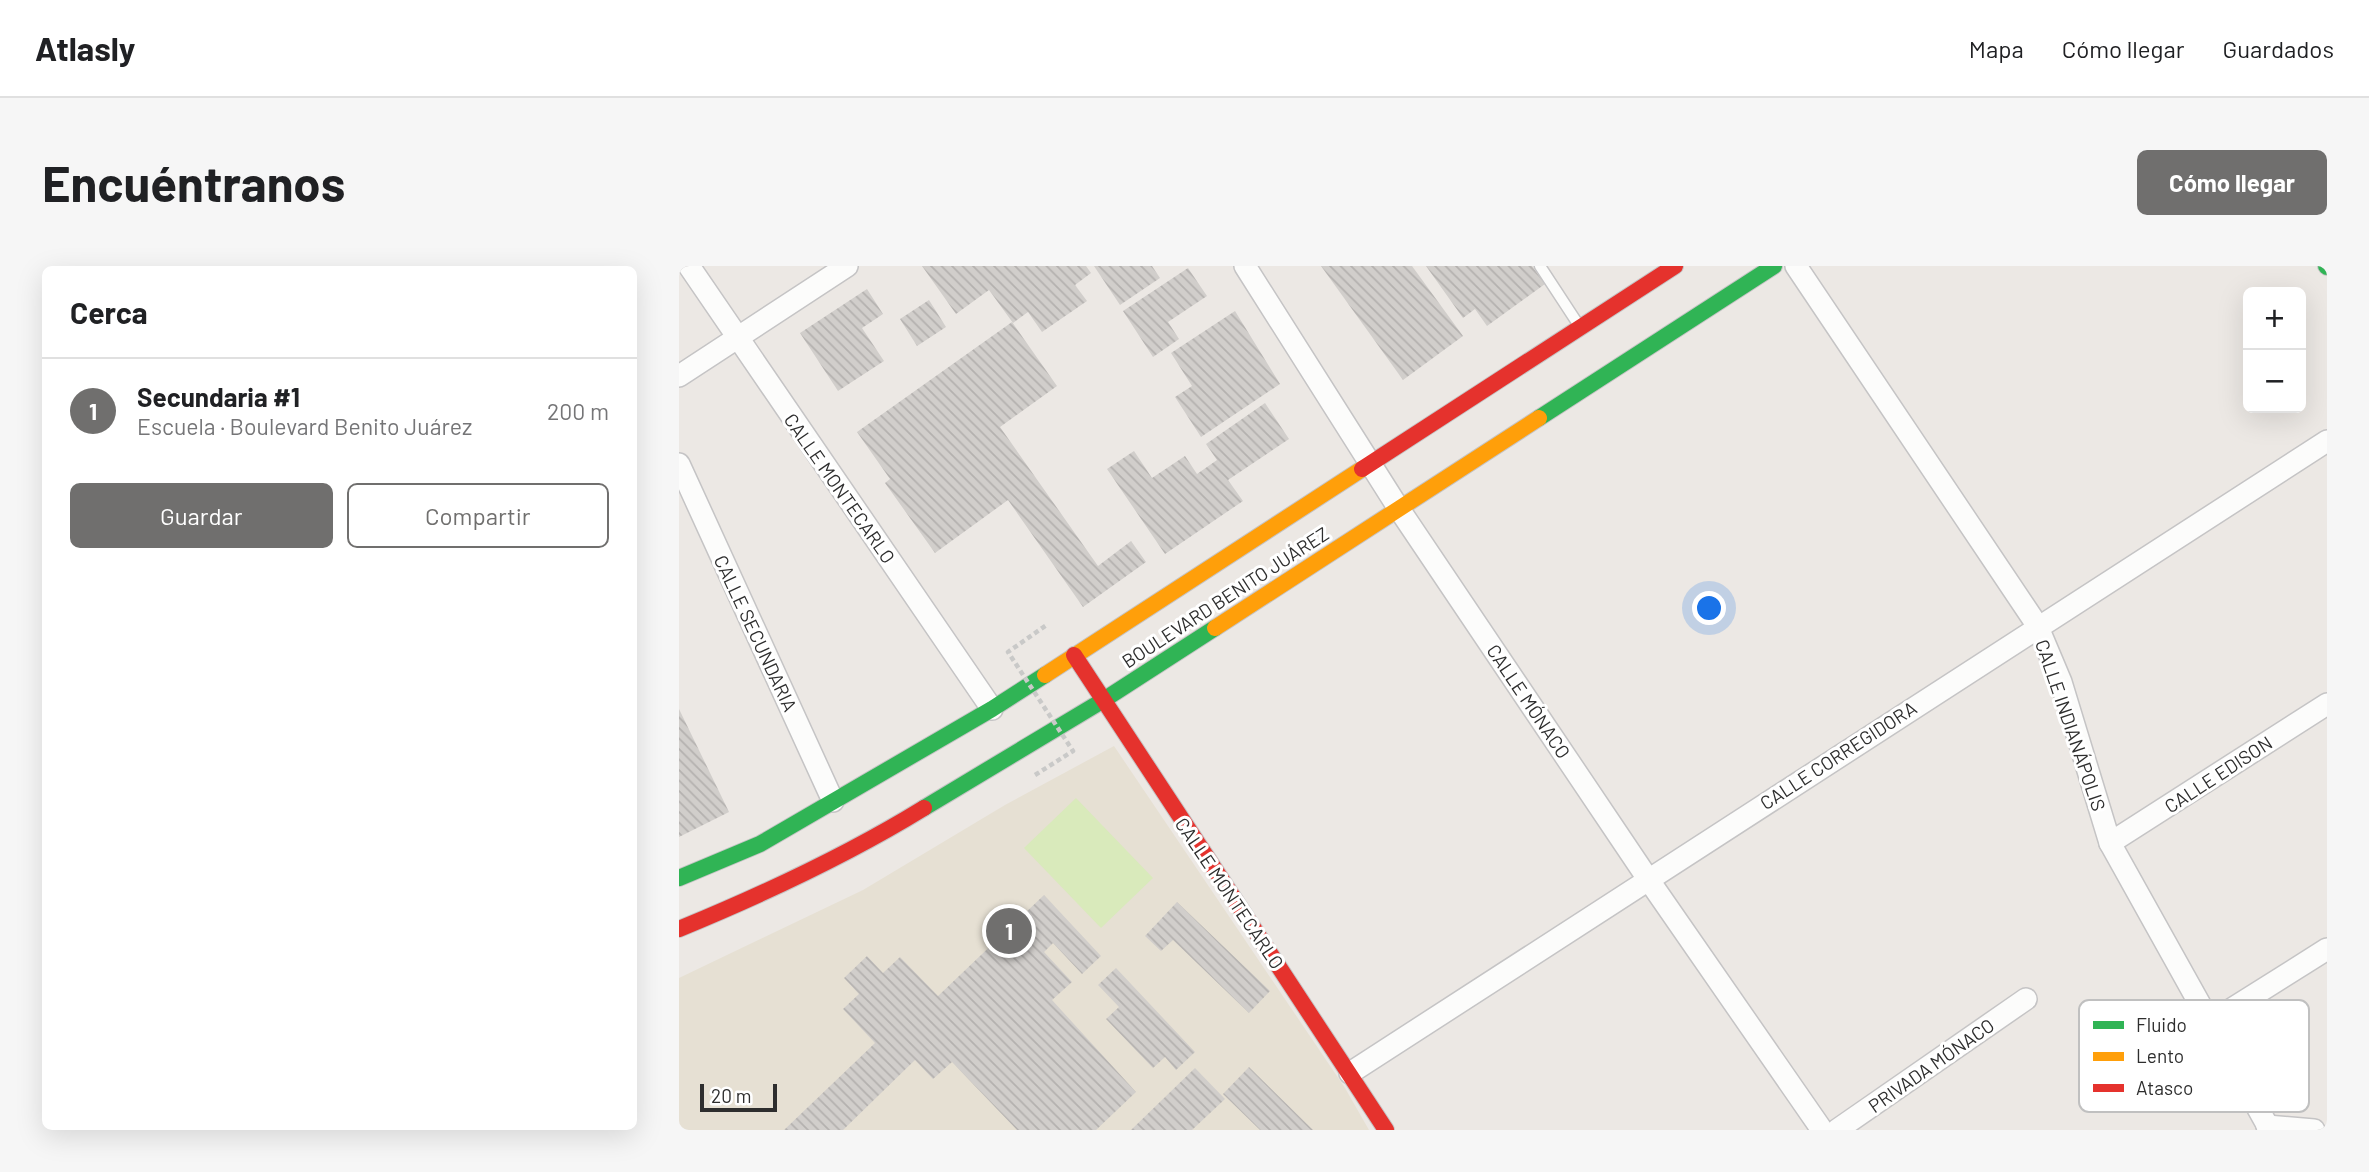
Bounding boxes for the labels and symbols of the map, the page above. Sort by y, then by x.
street label: CALLE MONTECARLO [780,409,900,567]
street label: BOULEVARD BENITO JUÁREZ [1117,522,1333,672]
street label: CALLE SECUNDARIA [710,551,802,715]
your location [1692,591,1726,625]
street label: CALLE INDIANÁPOLIS [2031,636,2111,814]
street label: CALLE MÓNACO [1482,640,1576,762]
street label: CALLE CORREGIDORA [1755,696,1921,814]
street label: CALLE EDISON [2160,731,2276,817]
street label: CALLE MONTECARLO [1171,813,1289,973]
pin: 1 [986,905,1032,957]
legend [2079,1000,2309,1112]
street label: PRIVADA MÓNACO [1864,1013,1998,1117]
text: Fluido [2136,1013,2187,1036]
text: Lento [2136,1044,2184,1067]
text: Atasco [2136,1076,2193,1099]
scale bar [700,1081,777,1113]

